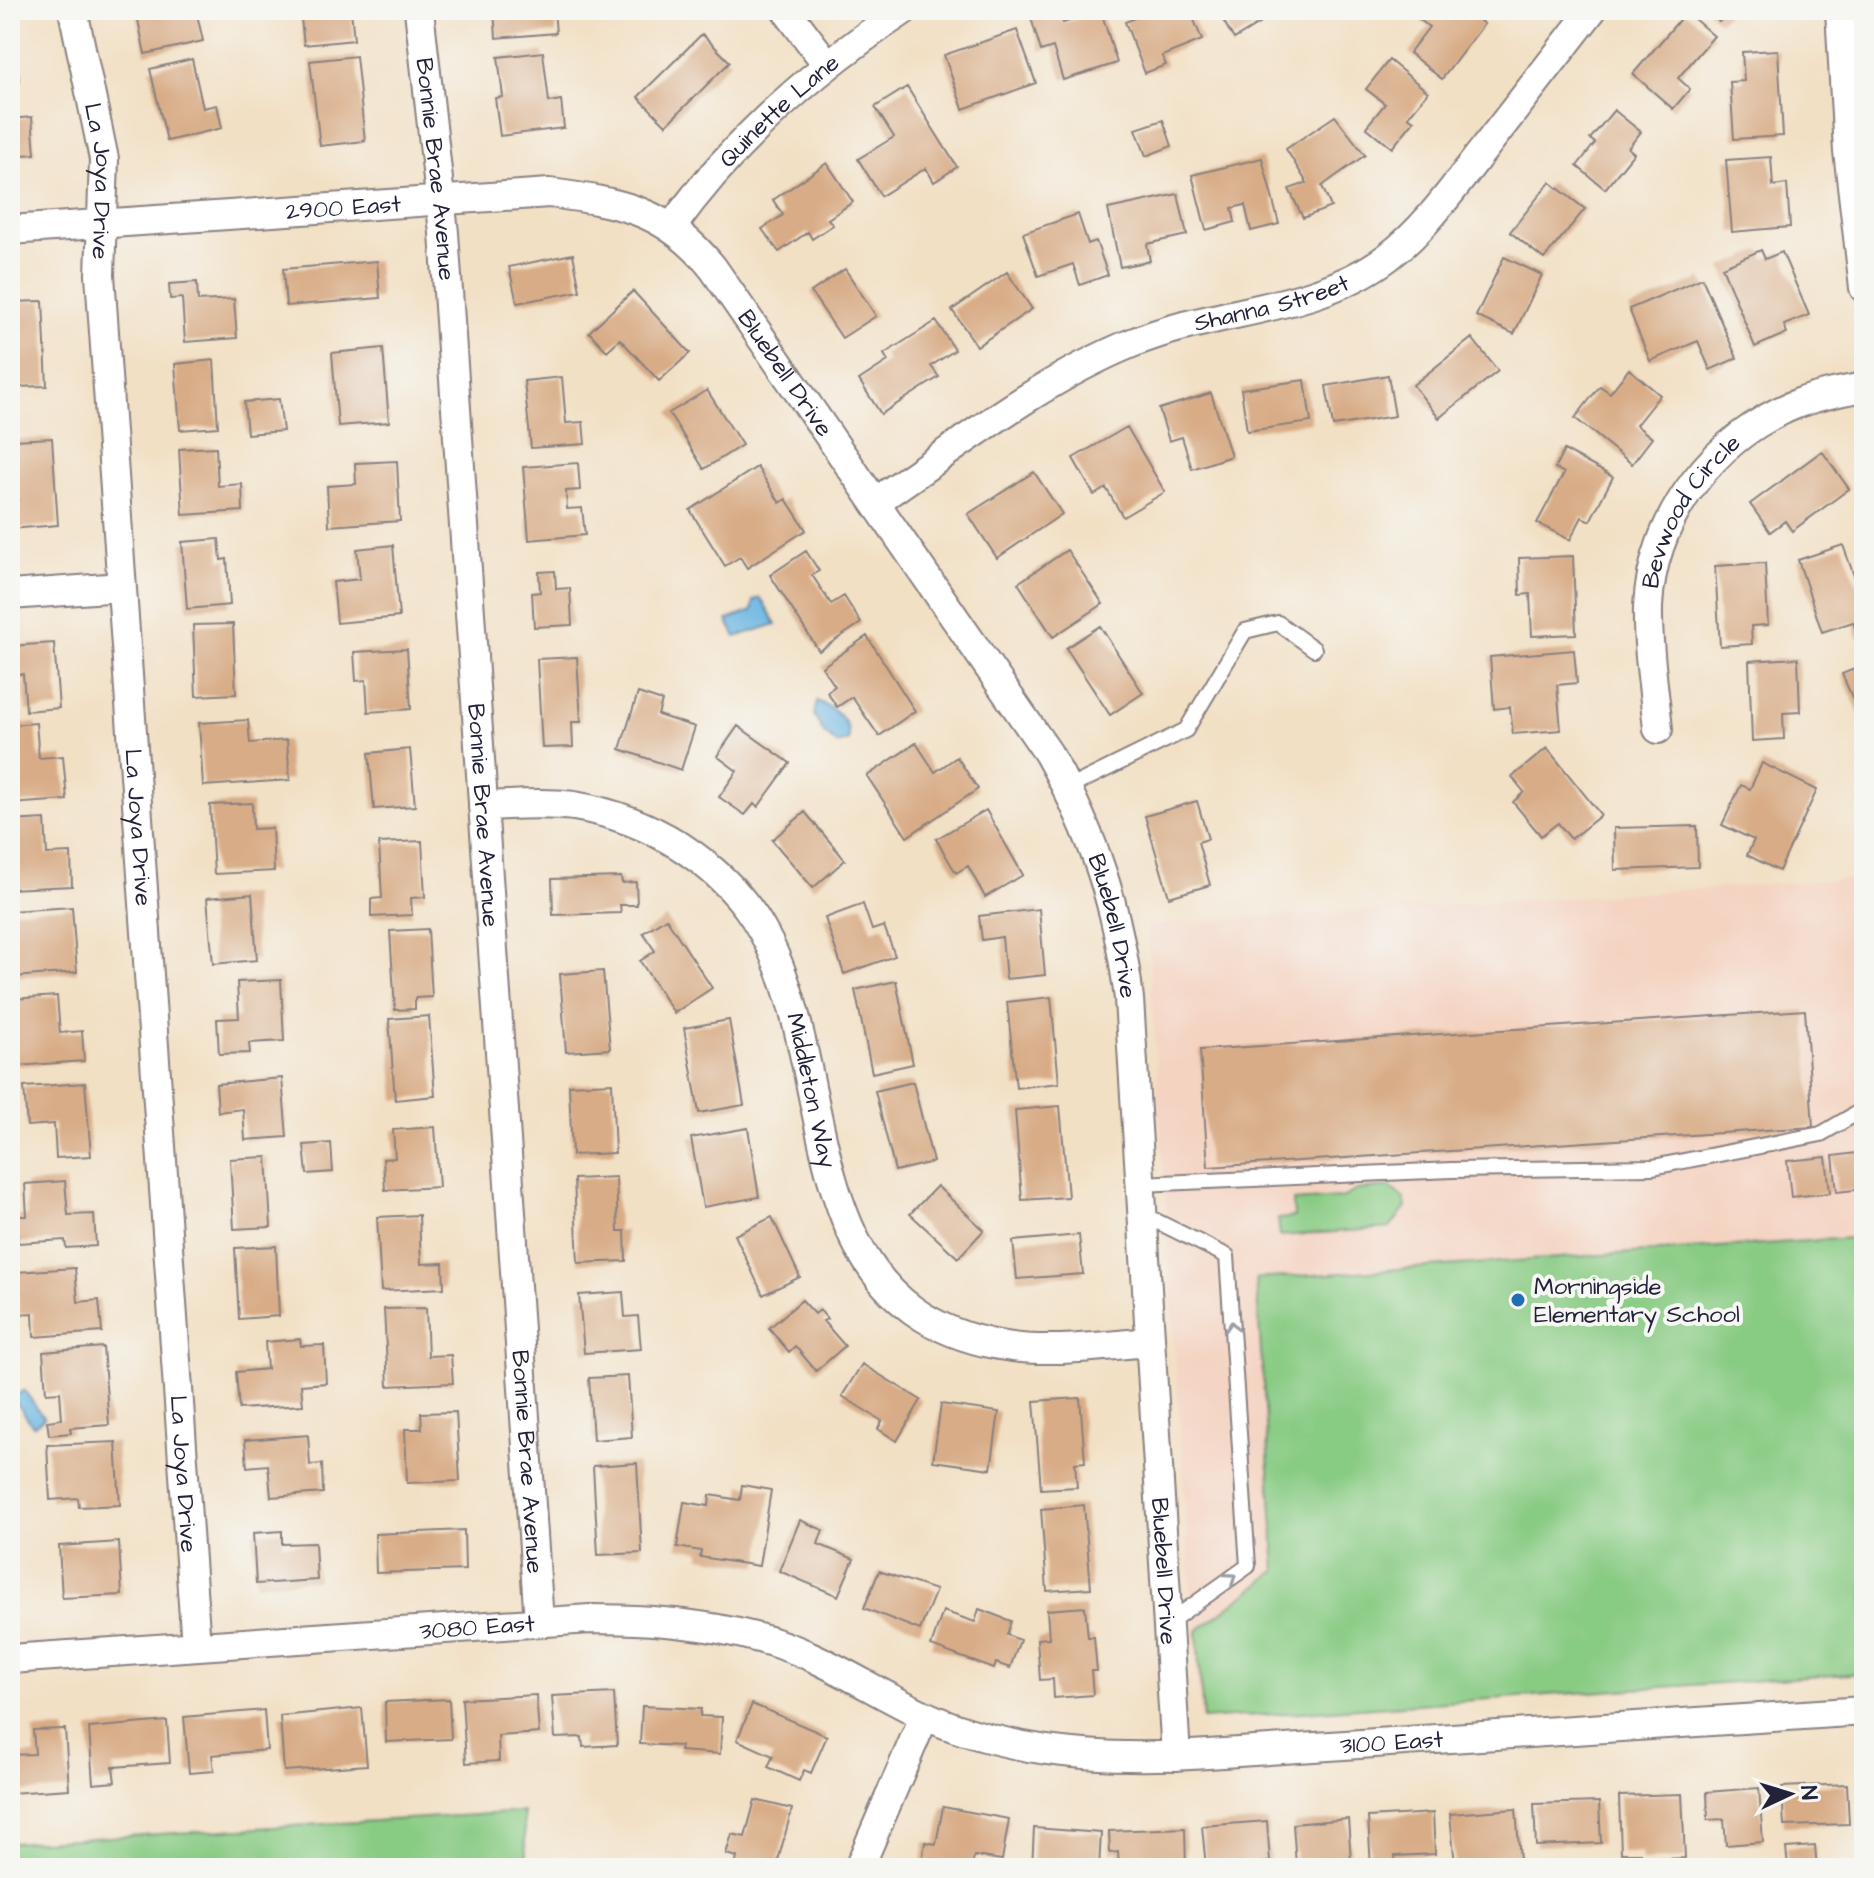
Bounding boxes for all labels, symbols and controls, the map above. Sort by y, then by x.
street label: Quinette Lane [711,46,847,175]
street label: Bonnie Brae Avenue [406,56,463,282]
street label: La Joya Drive [75,100,120,260]
street label: 2900 East [285,187,402,229]
street label: Shanna Street [1191,266,1355,341]
street label: Bluebell Drive [729,303,841,444]
street label: Bevwood Circle [1634,427,1748,591]
street label: Bonnie Brae Avenue [458,702,507,928]
street label: La Joya Drive [115,748,160,907]
street label: Bluebell Drive [1079,849,1145,1000]
street label: Middleton Way [777,1009,844,1172]
place label: Morningside Elementary School [1534,1270,1740,1333]
marker: Morningside Elementary School [1509,1291,1527,1309]
one-way arrow [1224,1320,1241,1333]
street label: Bonnie Brae Avenue [502,1349,552,1575]
street label: La Joya Drive [160,1394,205,1554]
street label: Bluebell Drive [1142,1496,1185,1646]
one-way arrow [1223,1573,1237,1588]
street label: 3080 East [418,1607,536,1649]
street label: 3100 East [1339,1723,1445,1763]
north arrow [1750,1754,1830,1834]
text: N [1793,1785,1824,1801]

